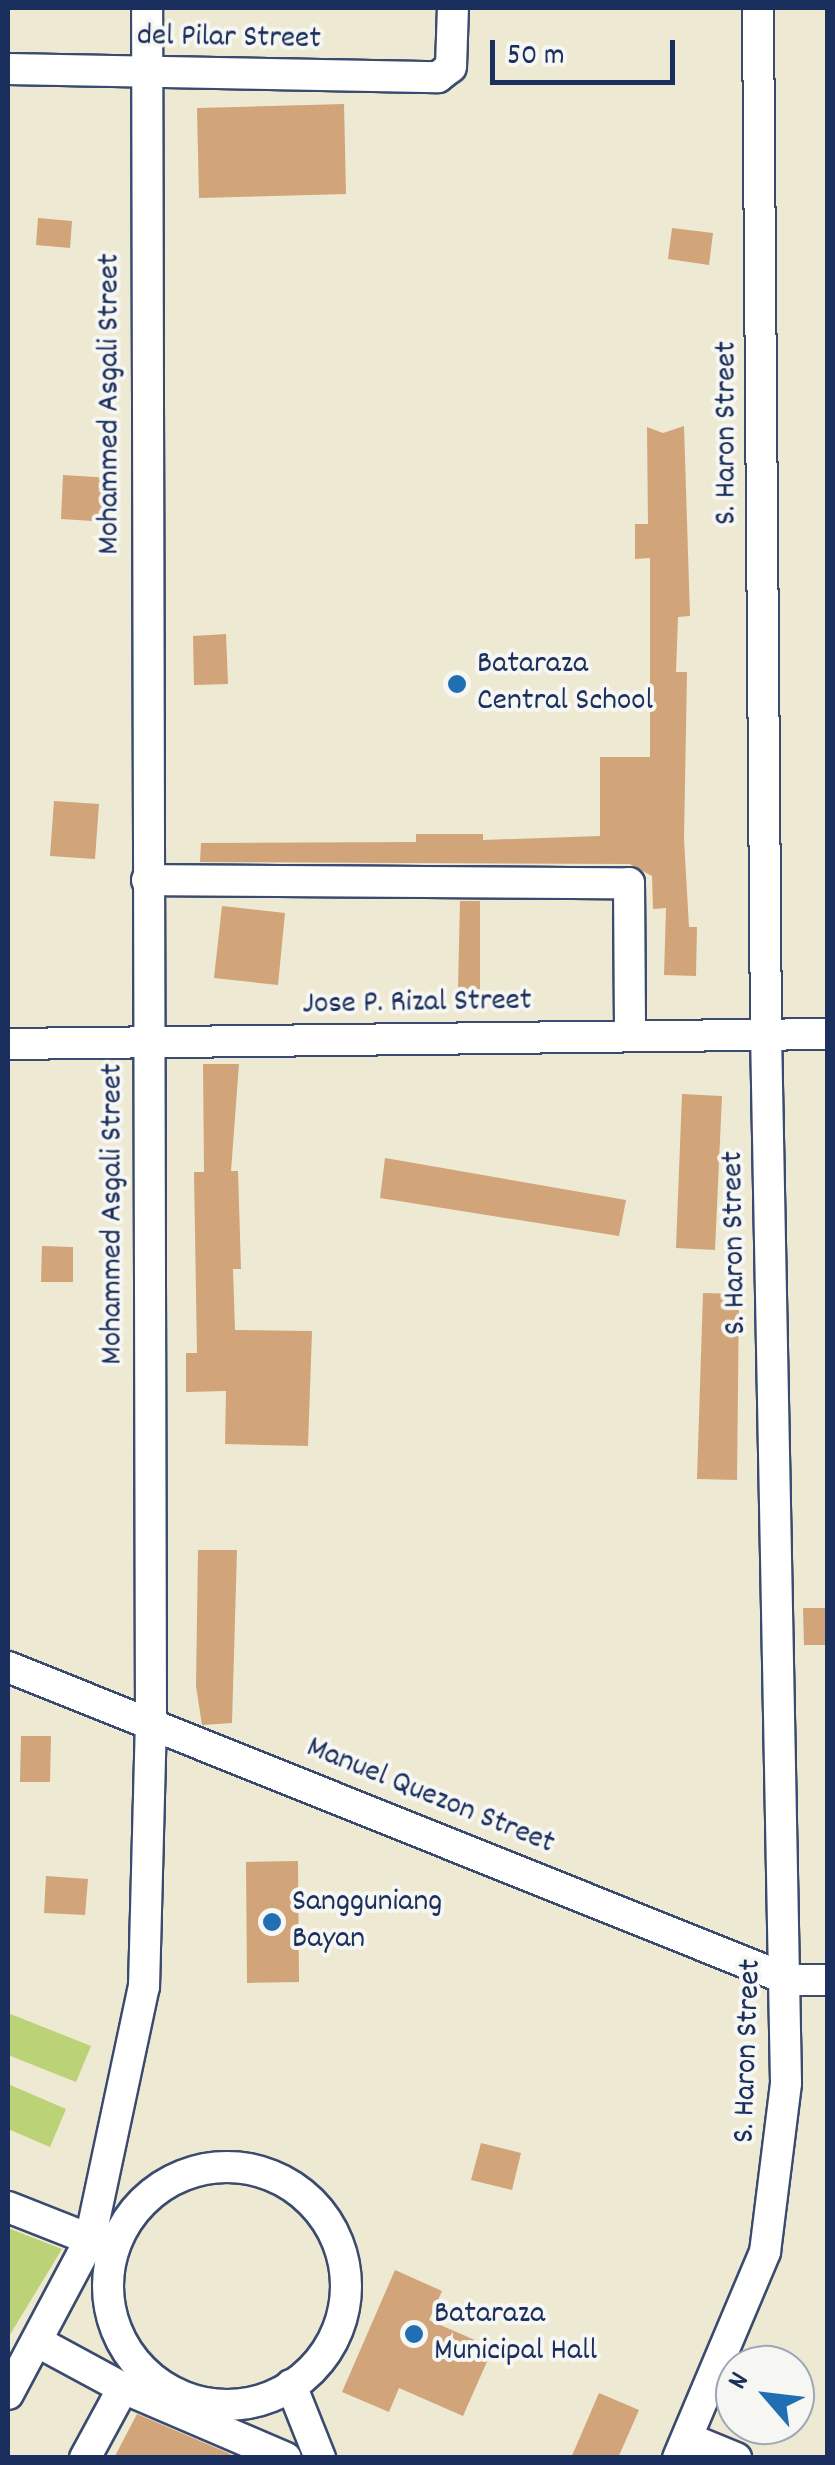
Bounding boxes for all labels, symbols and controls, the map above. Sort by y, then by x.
street label: del Pilar Street [137,18,321,60]
scale bar [495,20,680,82]
text: 50 m [507,36,565,79]
street label: Mohammed Asgali Street [92,253,130,555]
street label: S. Haron Street [709,341,747,525]
place label: Bataraza Central School [477,647,653,722]
marker: Bataraza Central School [446,673,468,695]
street label: Jose P. Rizal Street [302,983,532,1025]
street label: Mohammed Asgali Street [95,1063,133,1365]
street label: S. Haron Street [715,1151,757,1335]
street label: Manuel Quezon Street [300,1730,560,1864]
place label: Sangguniang Bayan [292,1885,442,1960]
marker: Sangguniang Bayan [261,1911,283,1933]
street label: S. Haron Street [727,1958,771,2144]
place label: Bataraza Municipal Hall [434,2297,597,2372]
marker: Bataraza Municipal Hall [403,2323,425,2345]
north arrow [715,2345,815,2445]
text: N [719,2366,761,2397]

